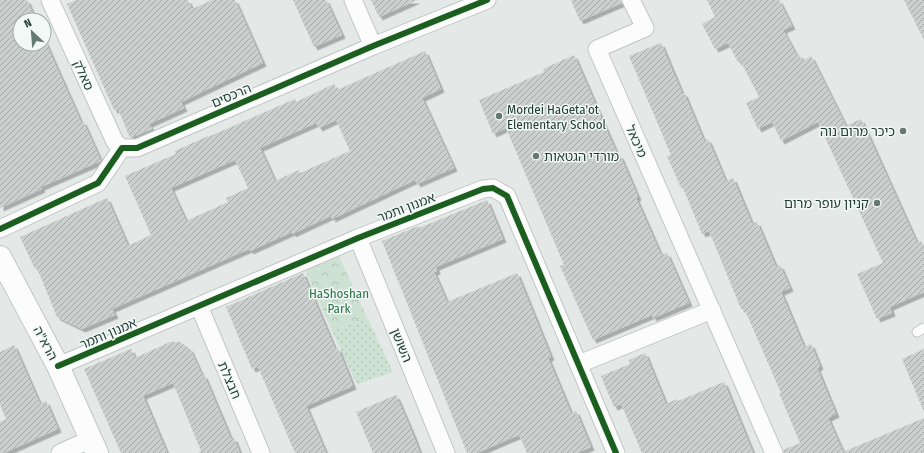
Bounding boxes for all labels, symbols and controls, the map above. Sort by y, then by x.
north arrow [12,12,52,52]
text: N [22,16,34,31]
street label: סאלק [70,58,97,93]
street label: הרכסים [209,80,253,111]
place label: Mordei HaGeta'ot Elementary School [507,102,607,132]
marker: Mordei HaGeta'ot Elementary School [494,111,504,121]
street label: מיכאל [623,123,650,160]
place label: כיכר מרום נוה [820,124,895,139]
marker: כיכר מרום נוה [898,126,908,136]
place label: מורדי הגטאות [544,149,620,164]
marker: מורדי הגטאות [531,151,541,161]
street label: אמנון ותמר [375,190,437,225]
place label: קניון עופר מרום [784,196,869,211]
marker: קניון עופר מרום [872,198,882,208]
park label: HaShoshan Park [309,286,369,316]
street label: אמנון ותמר [77,315,139,352]
street label: הרא"ה [30,324,61,363]
street label: השושן [388,326,415,364]
street label: חבצלת [215,359,244,401]

